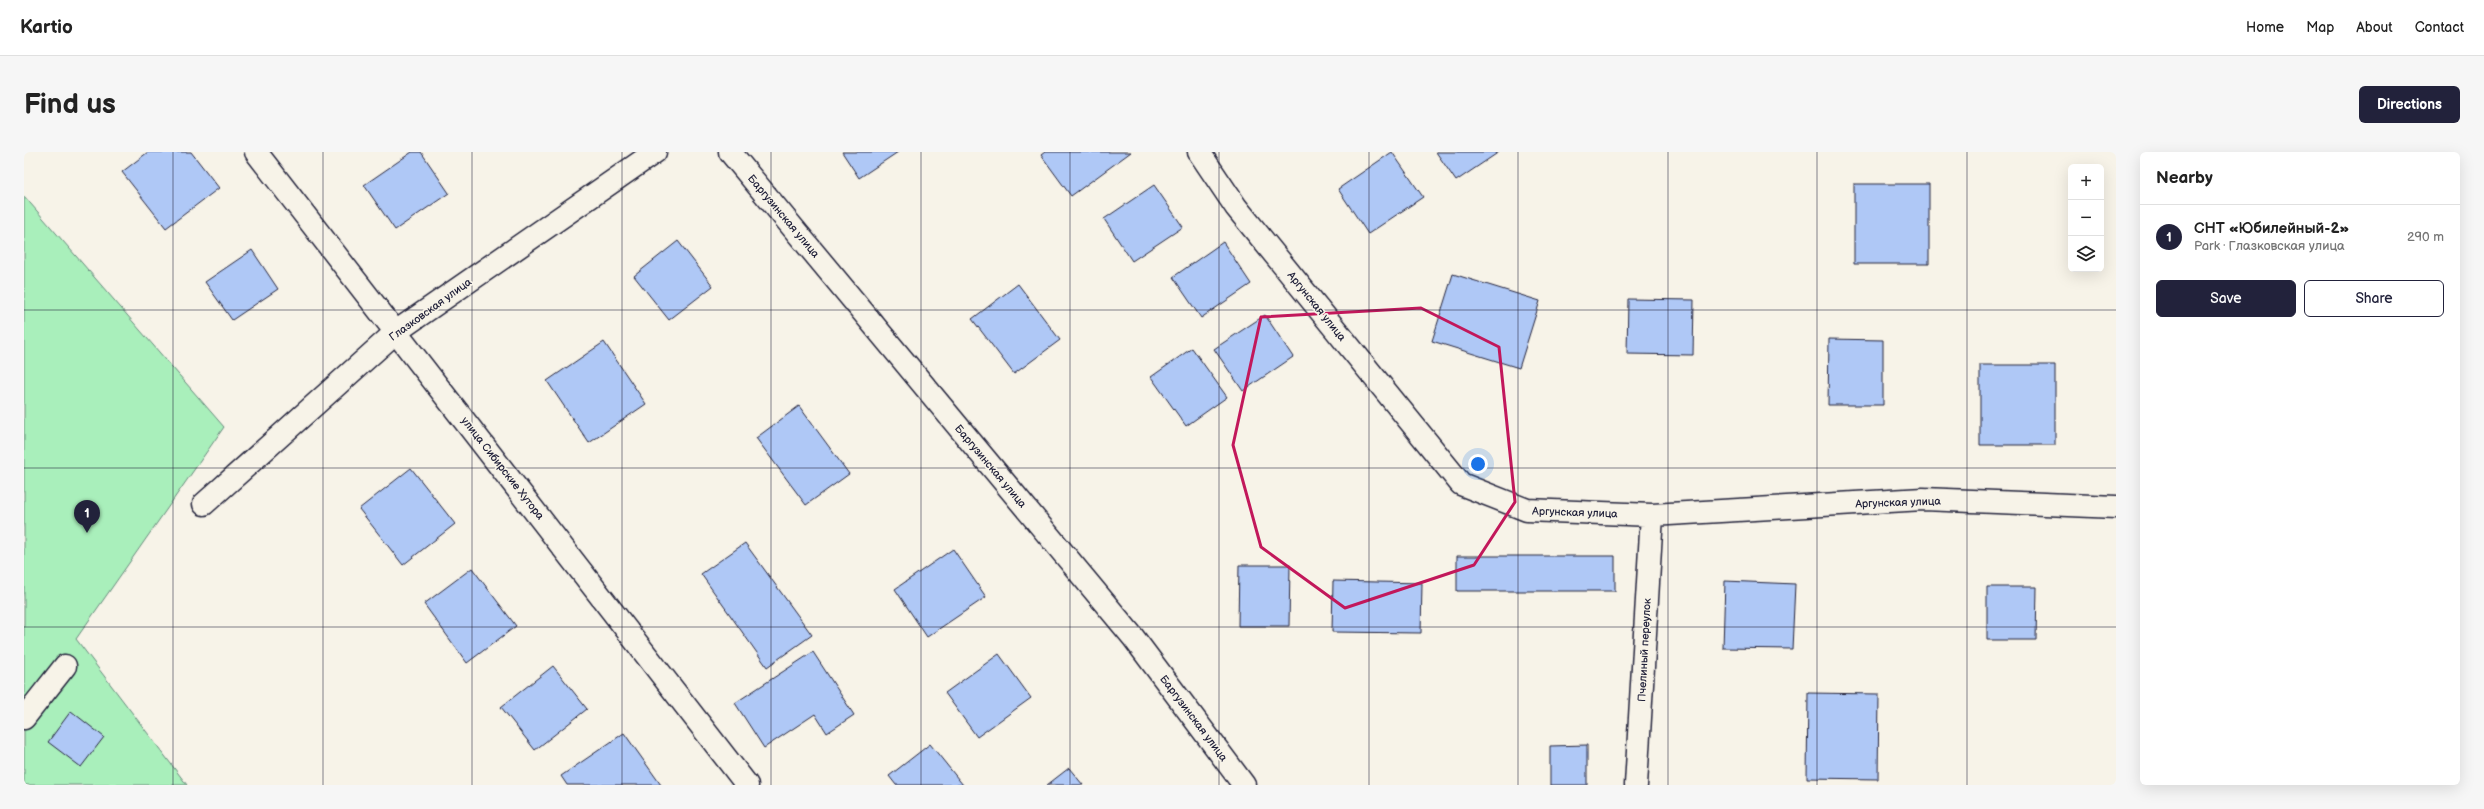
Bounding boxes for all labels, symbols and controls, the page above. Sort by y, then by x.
text: Kartio [20,16,73,39]
text: Home [2246,19,2284,36]
text: Map [2306,19,2334,36]
text: About [2356,19,2393,36]
text: Contact [2415,19,2464,36]
button: Directions [2359,86,2460,123]
text: Find us [24,88,116,121]
map controls [2068,164,2104,272]
button: + [2068,164,2104,200]
text: Nearby [2156,168,2213,188]
street label: Баргузинская улица [745,172,822,261]
button: − [2068,200,2104,236]
text: СНТ «Юбилейный-2» [2194,219,2349,238]
text: 1 [2166,229,2172,245]
text: 290 m [2407,229,2444,245]
button: layers [2068,236,2104,272]
text: Park · Глазковская улица [2194,238,2345,254]
street label: Аргунская улица [1284,268,1349,344]
street label: Глазковская улица [387,275,474,344]
button: Save [2156,280,2296,317]
button: Share [2304,280,2444,317]
street label: улица Сибирские Хутора [458,414,547,523]
street label: Баргузинская улица [952,422,1029,511]
your location [1468,454,1488,474]
street label: Аргунская улица [1854,494,1941,511]
pin: 1 [74,500,100,533]
street label: Аргунская улица [1531,504,1618,521]
street label: Пчелиный переулок [1635,598,1654,702]
street label: Баргузинская улица [1157,673,1231,764]

